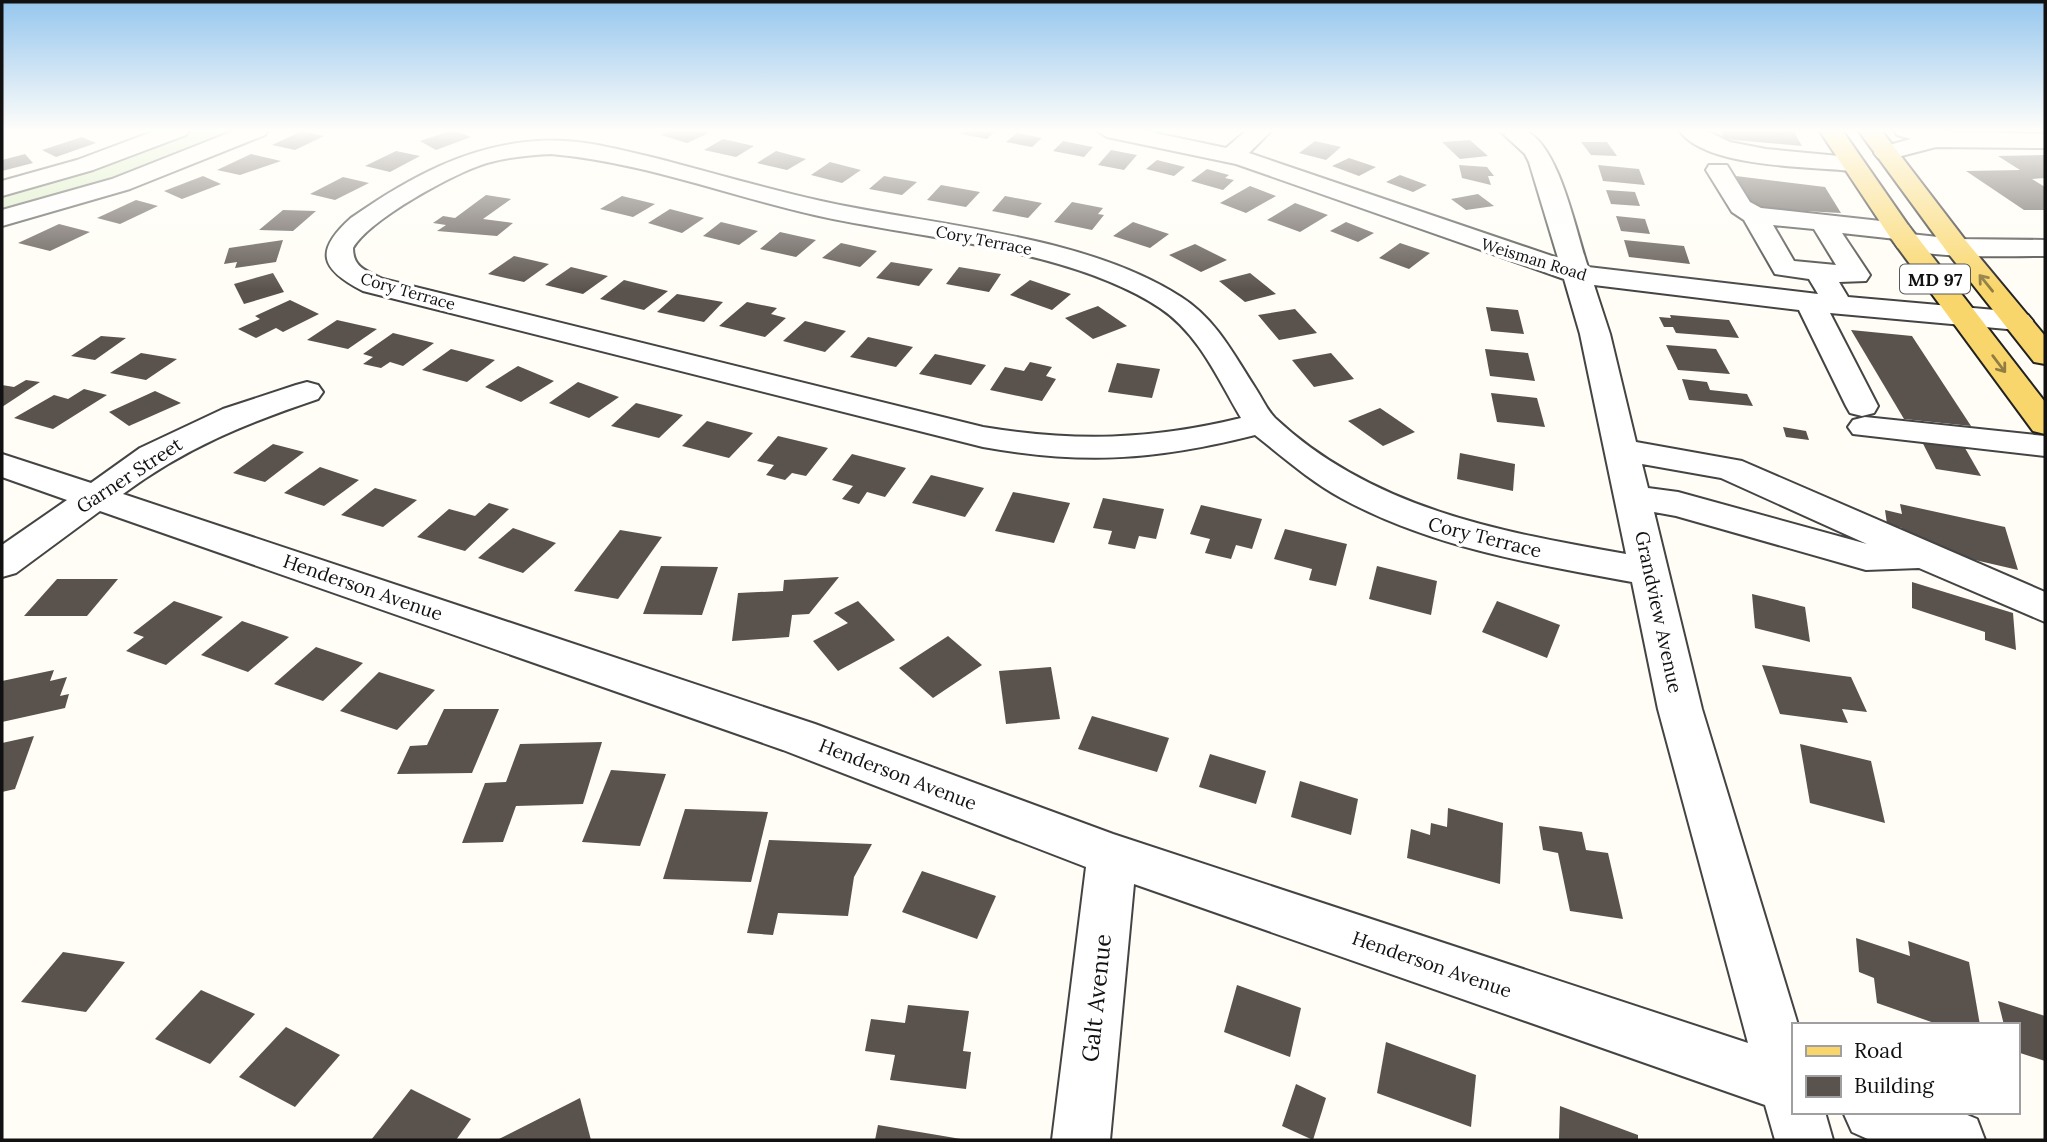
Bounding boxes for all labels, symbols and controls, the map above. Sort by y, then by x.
street label: Cory Terrace [934,221,1034,259]
street label: Weisman Road [1479,233,1590,285]
road number: MD 97 [1900,264,1970,293]
street label: Cory Terrace [358,268,458,314]
one-way arrow [1979,274,1994,292]
one-way arrow [1992,354,2007,372]
street label: Garner Street [72,432,187,518]
street label: Cory Terrace [1426,511,1544,563]
street label: Grandview Avenue [1630,529,1688,695]
street label: Henderson Avenue [280,548,446,626]
street label: Henderson Avenue [816,733,980,815]
street label: Henderson Avenue [1349,925,1515,1003]
street label: Galt Avenue [1075,933,1117,1063]
legend [1792,1023,2019,1114]
text: Road [1854,1037,1903,1064]
text: Building [1854,1072,1934,1099]

